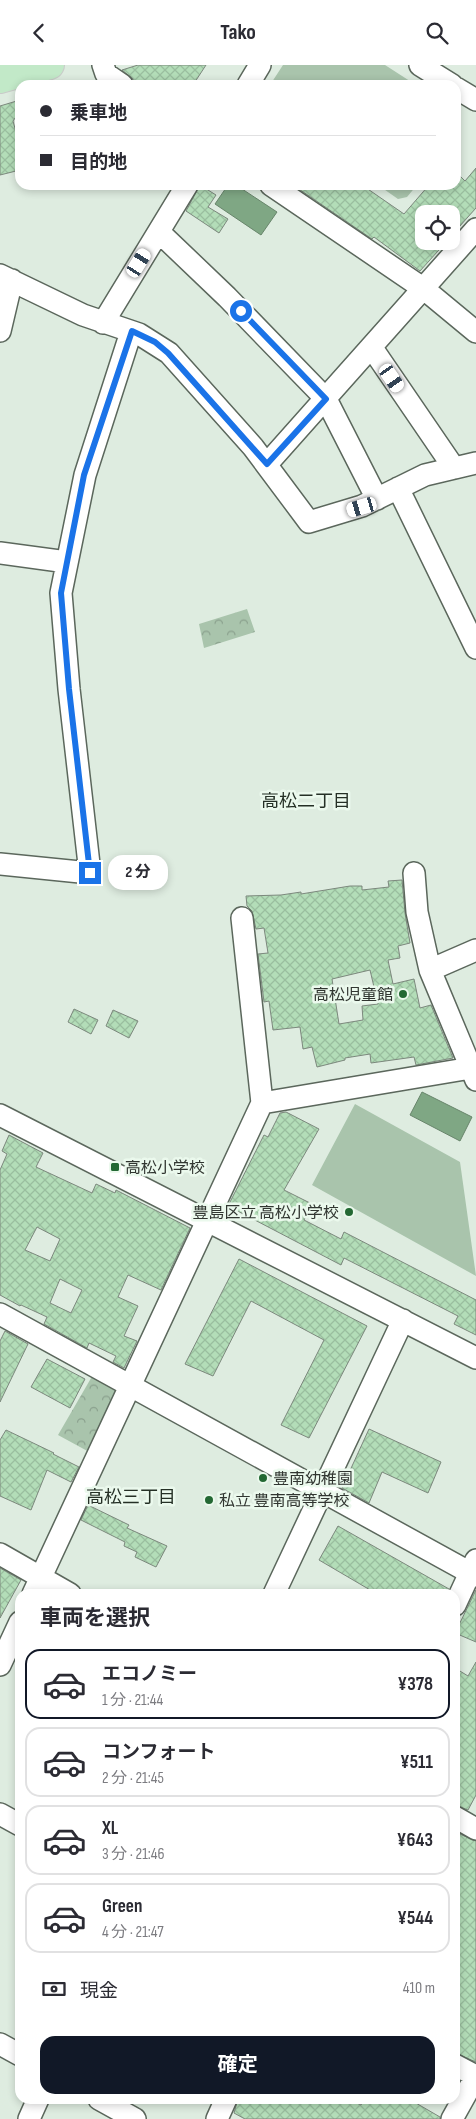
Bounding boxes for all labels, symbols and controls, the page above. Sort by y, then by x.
icon: back [25,19,53,47]
text: Tako [220,19,256,46]
icon: search [423,19,451,47]
text: 乗車地 [70,102,127,125]
text: 目的地 [70,151,127,174]
map controls [415,205,460,250]
button: locate [415,205,460,250]
car [124,246,153,280]
route start [230,300,252,322]
car [377,361,406,395]
car [345,496,378,518]
district label: 高松二丁目 [261,791,351,812]
callout: 2 分 [108,855,168,891]
route end [79,862,101,884]
text: 2 分 [125,863,151,882]
place label: 高松児童館 [313,986,393,1005]
marker: 高松児童館 [397,988,409,1000]
place label: 高松小学校 [125,1159,205,1178]
marker: 高松小学校 [109,1161,121,1173]
place label: 豊島区立 高松小学校 [192,1204,339,1223]
marker: 豊島区立 高松小学校 [343,1206,355,1218]
place label: 豊南幼稚園 [273,1470,353,1489]
marker: 豊南幼稚園 [257,1472,269,1484]
district label: 高松三丁目 [86,1487,176,1508]
place label: 私立 豊南高等学校 [219,1492,350,1511]
marker: 私立 豊南高等学校 [203,1494,215,1506]
text: 車両を選択 [40,1605,150,1632]
icon: car [42,1662,87,1707]
text: エコノミー [102,1663,197,1686]
text: ¥378 [398,1673,433,1696]
text: 1 分 · 21:44 [102,1691,163,1710]
icon: car [42,1740,87,1785]
text: コンフォート [102,1741,215,1764]
text: ¥511 [400,1751,433,1774]
text: 2 分 · 21:45 [102,1769,164,1788]
text: XL [102,1817,118,1840]
icon: car [42,1818,87,1863]
text: ¥643 [397,1829,433,1852]
text: 3 分 · 21:46 [102,1845,164,1864]
text: Green [102,1895,142,1918]
icon: car [42,1896,87,1941]
text: ¥544 [397,1907,433,1930]
text: 4 分 · 21:47 [102,1923,164,1942]
icon: cash [40,1975,68,2003]
text: 410 m [403,1979,435,1998]
text: 現金 [80,1980,118,2003]
button: 確定 [40,2036,435,2094]

